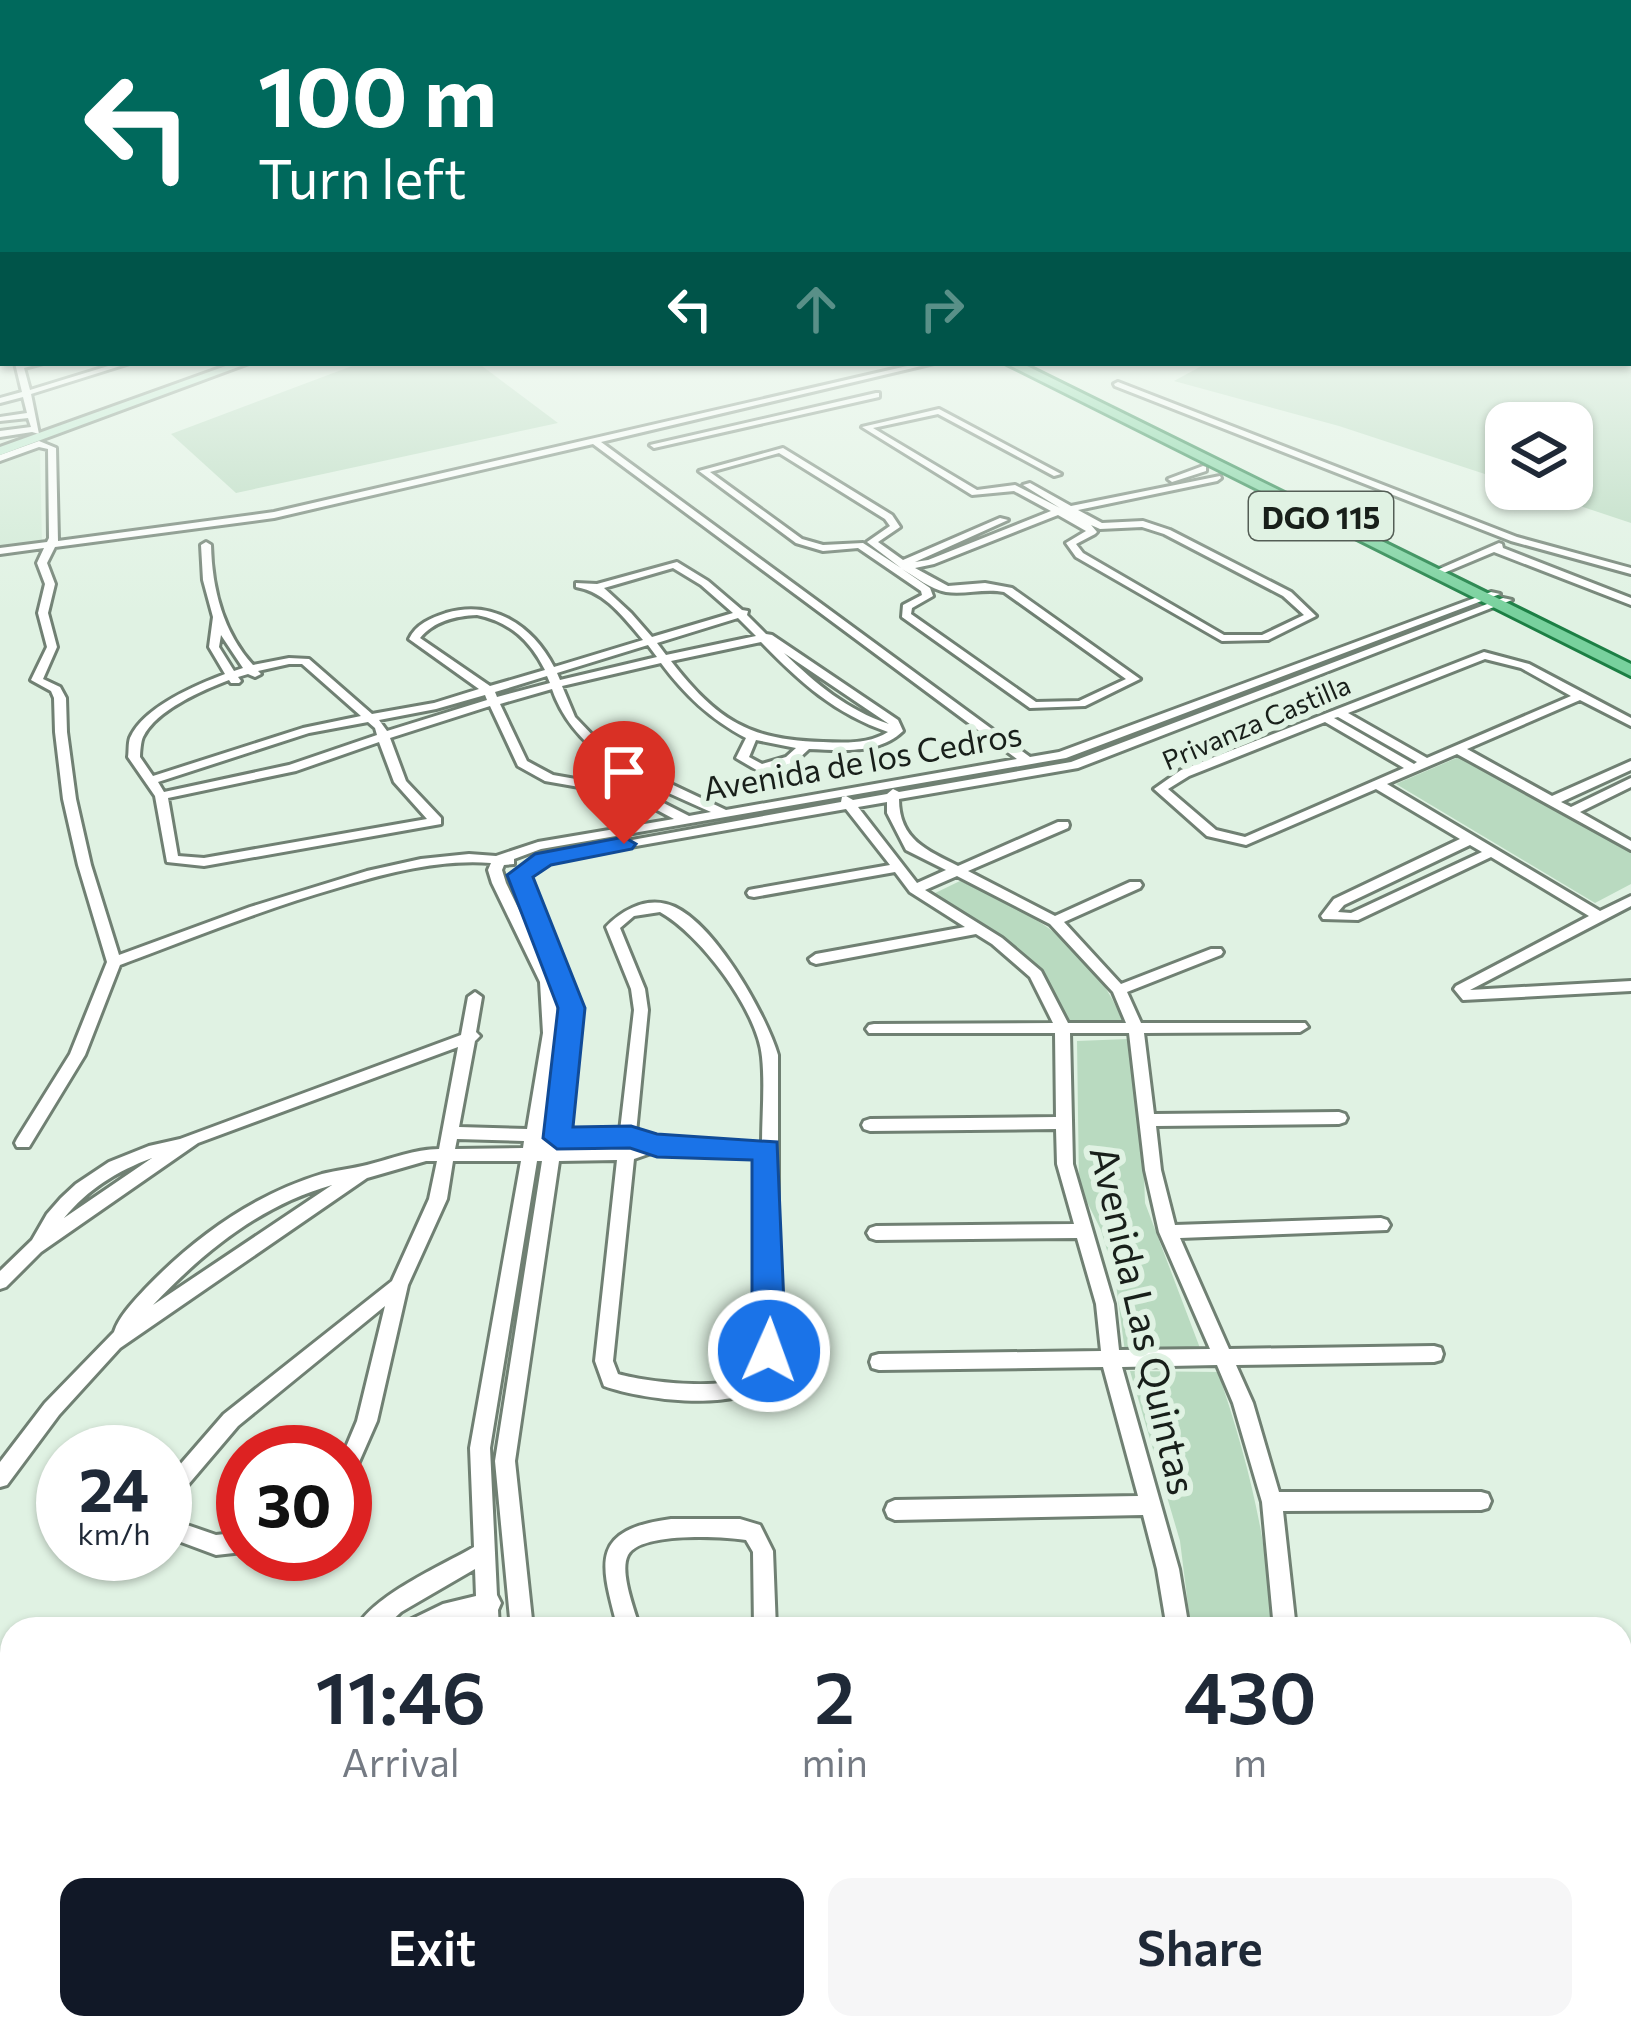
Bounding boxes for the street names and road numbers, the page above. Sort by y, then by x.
road number: DGO 115 [1249,492,1393,540]
street label: Privanza Castilla [1157,667,1355,777]
street label: Avenida de los Cedros [699,712,1025,808]
street label: Avenida Las Quintas [1082,1141,1208,1499]

